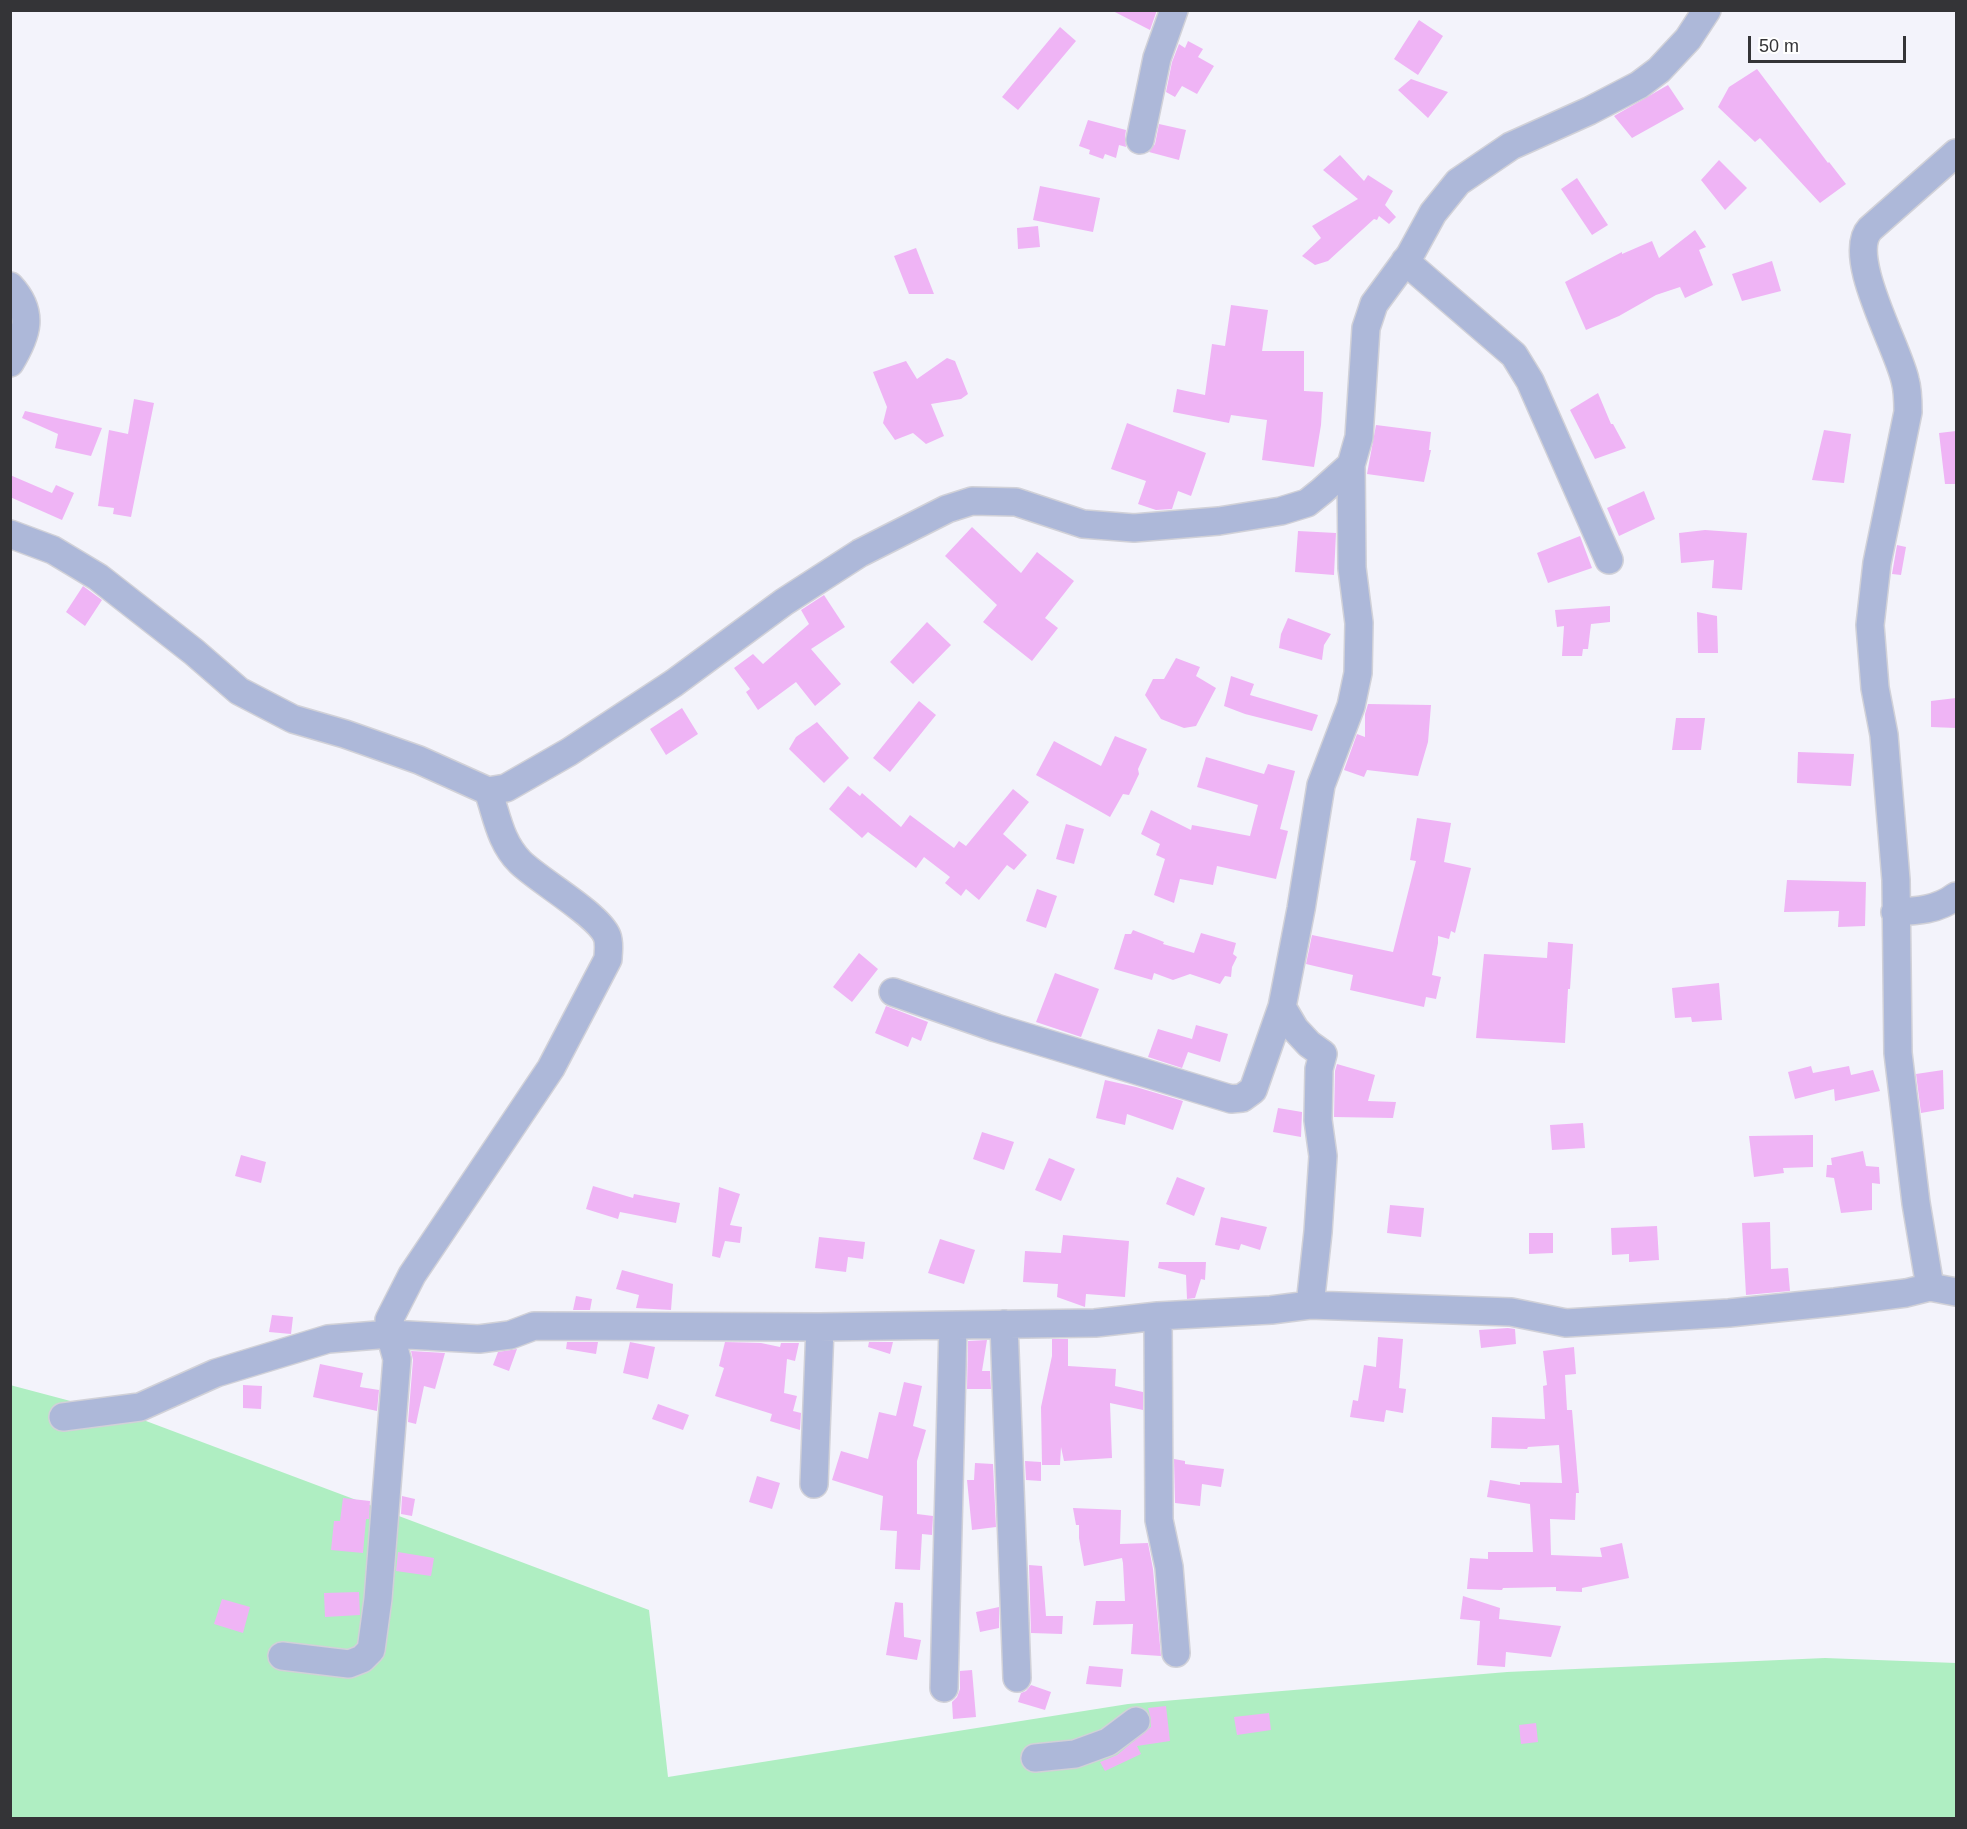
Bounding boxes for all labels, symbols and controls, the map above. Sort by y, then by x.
scale bar [1751,24,1908,62]
text: 50 m [1759,36,1799,56]

